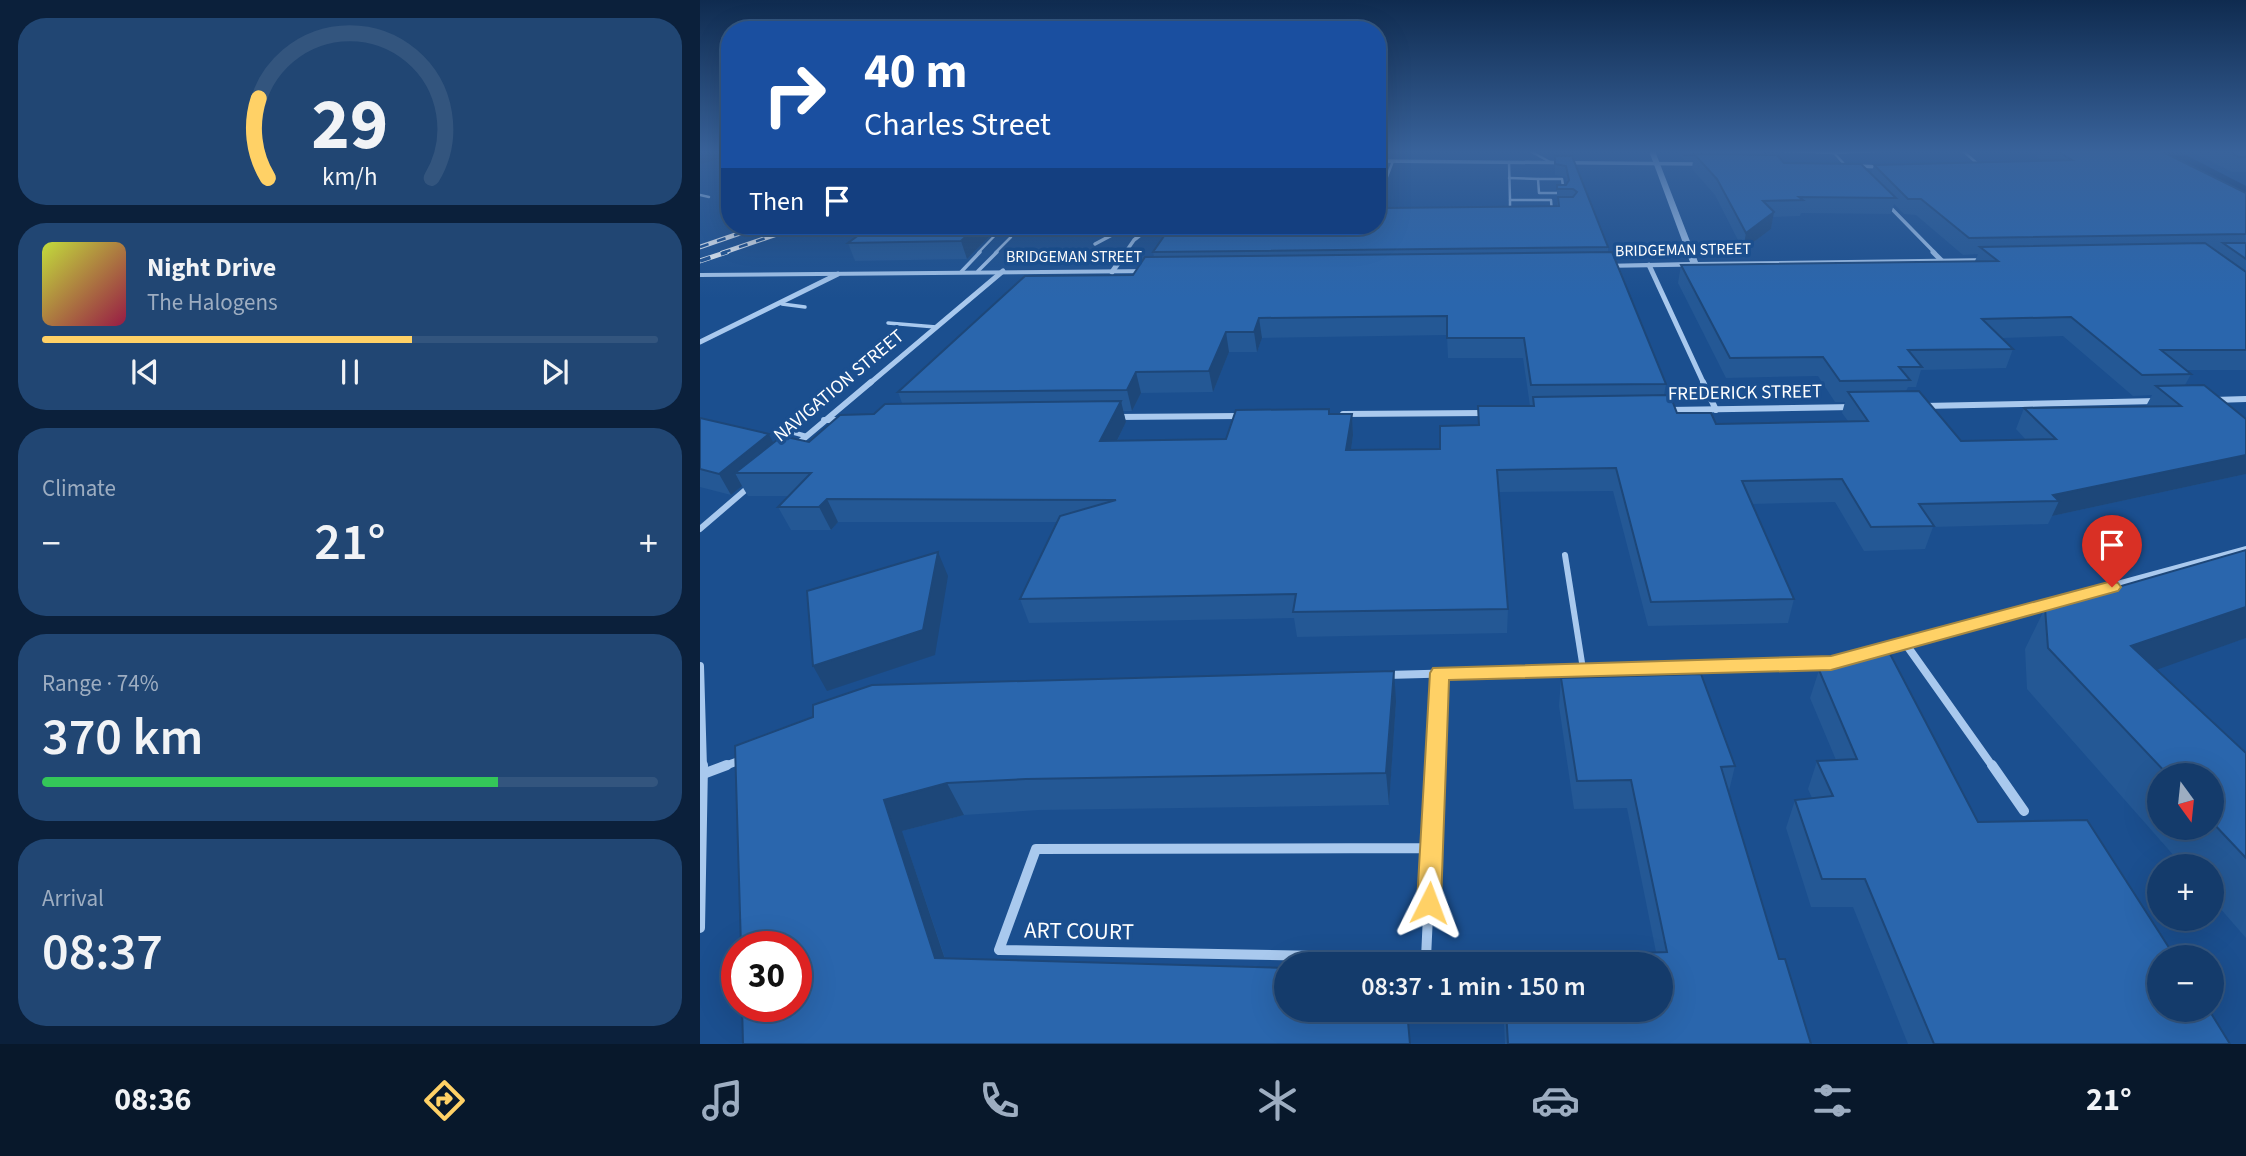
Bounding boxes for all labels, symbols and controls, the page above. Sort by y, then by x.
text: 40 m [864,37,968,107]
icon: right [749,49,840,140]
text: 29 [312,73,388,177]
text: Charles Street [864,102,1051,148]
text: km/h [322,158,378,194]
icon: arrive [818,182,856,220]
text: Then [749,183,804,220]
street label: BRIDGEMAN STREET [1615,238,1752,262]
street label: BRIDGEMAN STREET [1006,246,1142,268]
text: Night Drive [147,249,276,286]
text: The Halogens [147,286,278,319]
street label: NAVIGATION STREET [768,323,910,449]
icon: previous [126,353,164,391]
icon: pause [331,353,369,391]
icon: next [536,353,574,391]
street label: FREDERICK STREET [1668,378,1822,408]
text: Climate [42,472,116,505]
text: 21° [314,506,386,580]
pin [2082,515,2142,587]
text: − [42,517,61,571]
text: + [639,517,658,571]
icon: arrive [2093,526,2131,564]
text: Range · 74% [42,667,159,700]
text: 370 km [42,701,203,775]
north arrow [2147,763,2224,840]
map controls [2147,763,2224,1022]
button: + [2147,854,2224,931]
position arrow [1392,866,1466,940]
text: Arrival [42,882,104,915]
street label: ART COURT [1024,914,1134,948]
text: 08:37 [42,916,163,990]
speed limit sign: 30 [721,931,812,1022]
button: − [2147,945,2224,1022]
text: 08:37 · 1 min · 150 m [1361,968,1586,1005]
icon: directions [420,1076,469,1125]
icon: music [698,1076,747,1125]
icon: phone [975,1076,1024,1125]
icon: climate [1253,1076,1302,1125]
icon: car [1531,1076,1580,1125]
icon: filters [1808,1076,1857,1125]
text: 08:36 [114,1077,192,1123]
text: 21° [2086,1077,2132,1123]

